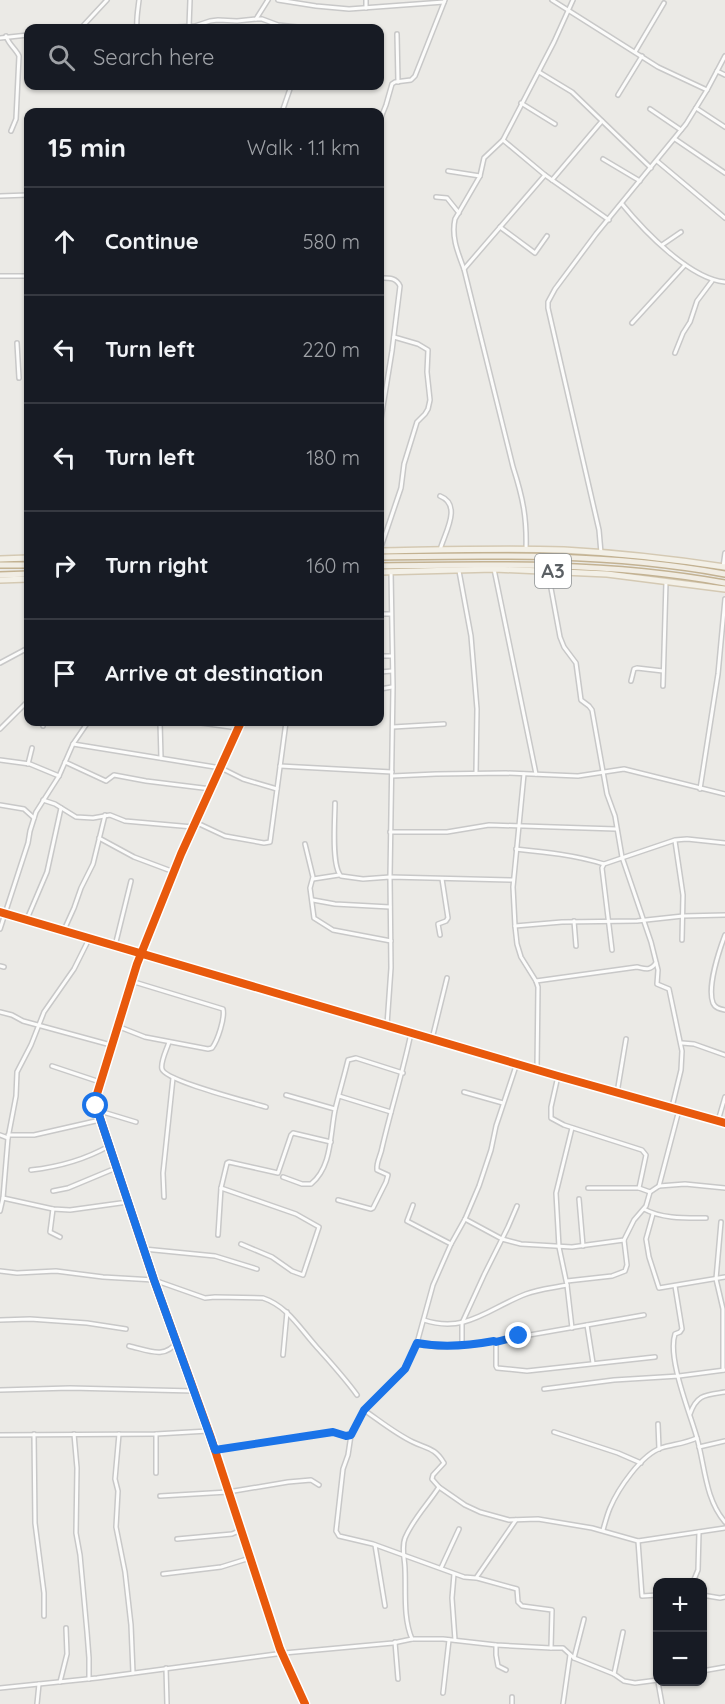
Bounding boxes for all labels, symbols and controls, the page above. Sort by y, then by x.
search box [24,24,384,90]
icon: search [45,41,78,74]
text: Search here [93,43,214,71]
text: 15 min [48,131,126,164]
text: Walk · 1.1 km [247,135,360,160]
icon: ahead [48,225,81,258]
text: Continue [105,227,199,255]
text: 580 m [303,229,360,254]
icon: left [48,333,81,366]
text: Turn left [105,335,195,363]
text: 220 m [302,337,360,362]
icon: left [48,441,81,474]
text: Turn left [105,443,195,471]
text: 180 m [306,445,360,470]
icon: right [48,549,81,582]
text: Turn right [105,551,209,579]
text: 160 m [306,553,360,578]
road number: A3 [535,554,571,588]
icon: arrive [48,657,81,690]
text: Arrive at destination [105,659,323,687]
route start [82,1092,108,1118]
route end [505,1322,531,1348]
map controls [653,1578,707,1686]
button: + [653,1578,707,1632]
button: − [653,1632,707,1686]

